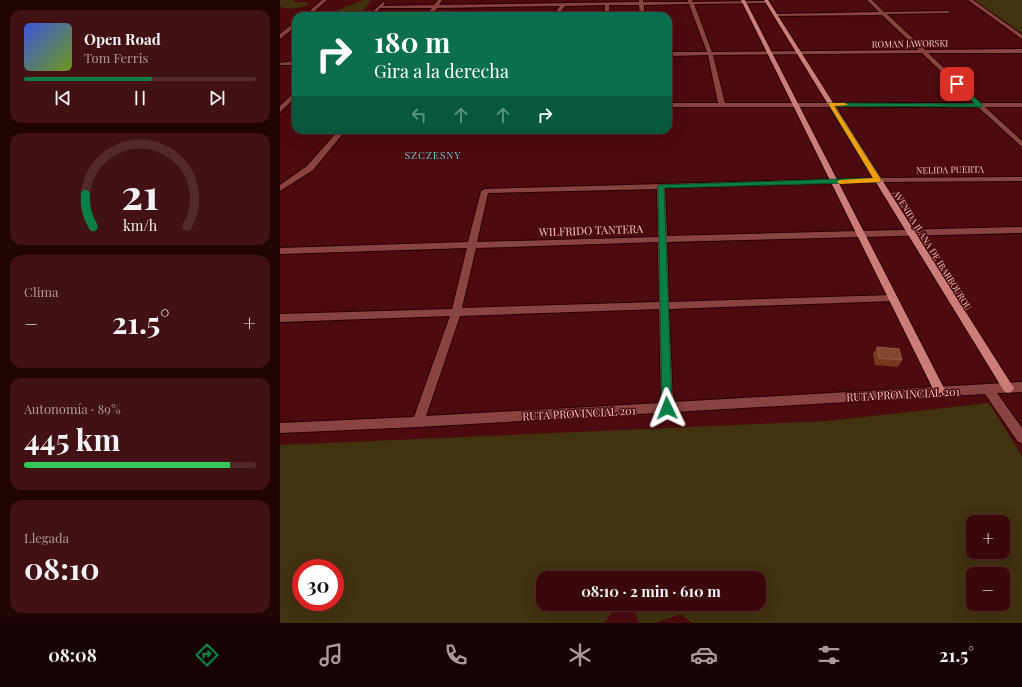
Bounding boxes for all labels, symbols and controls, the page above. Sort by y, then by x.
text: 180 m [374,23,450,60]
icon: right [308,28,360,80]
text: Open Road [84,29,161,49]
street label: ROMAN JAWORSKI [872,36,948,50]
text: Tom Ferris [84,49,148,66]
text: Gira a la derecha [374,59,509,83]
pin [940,67,974,101]
icon: arrive [946,73,968,95]
icon: previous [52,87,74,109]
icon: pause [129,87,151,109]
icon: next [206,87,228,109]
icon: left [408,104,430,126]
icon: ahead [450,104,472,126]
icon: ahead [492,104,514,126]
icon: right [534,104,556,126]
district label: SZCZESNY [405,148,461,162]
street label: NELIDA PUERTA [916,162,984,176]
text: 21 [121,165,159,220]
street label: AVENIDA JUANA DE IBARBOUROU [890,187,975,312]
text: km/h [123,215,158,234]
street label: WILFRIDO TANTERA [538,221,643,239]
text: Clima [24,283,59,300]
text: 21.5° [112,302,170,342]
text: − [24,308,38,338]
text: + [243,308,256,338]
street label: RUTA PROVINCIAL 201 [846,384,960,404]
position arrow [646,387,688,429]
text: Autonomía · 89% [24,400,121,417]
street label: RUTA PROVINCIAL 201 [522,403,636,423]
text: 445 km [24,419,120,459]
map controls [966,515,1010,611]
button: + [966,515,1010,559]
text: Llegada [24,529,69,546]
text: 08:10 [24,548,100,588]
speed limit sign: 30 [292,559,344,611]
button: − [966,567,1010,611]
text: 08:10 · 2 min · 610 m [581,581,721,601]
icon: directions [193,641,221,669]
icon: music [317,641,345,669]
icon: phone [442,641,470,669]
icon: climate [566,641,594,669]
icon: car [690,641,718,669]
icon: filters [815,641,843,669]
text: 08:08 [48,643,97,667]
text: 21.5° [939,643,974,667]

